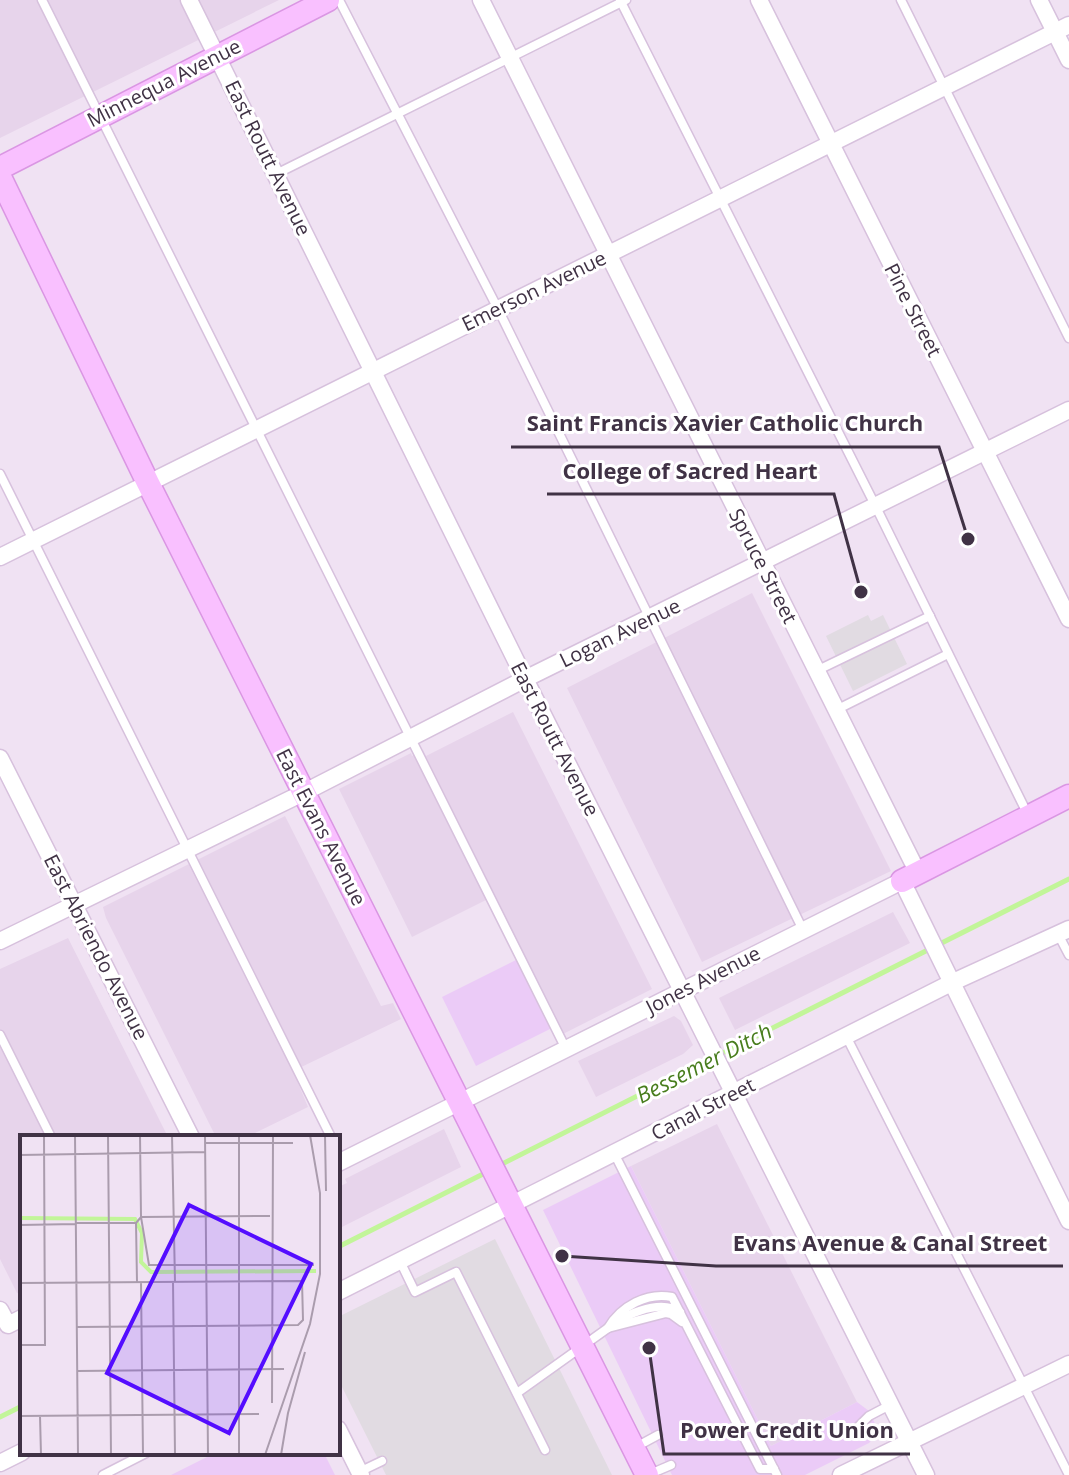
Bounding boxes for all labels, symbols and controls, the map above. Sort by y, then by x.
street label: Minnequa Avenue [82,32,245,133]
street label: East Routt Avenue [219,76,318,240]
street label: Emerson Avenue [457,244,611,337]
street label: Pine Street [878,258,949,361]
callout: Saint Francis Xavier Catholic Church [511,401,939,447]
text: Saint Francis Xavier Catholic Church [527,407,923,437]
callout: College of Sacred Heart [547,448,834,494]
text: College of Sacred Heart [562,455,818,485]
street label: Spruce Street [723,504,804,628]
street label: Logan Avenue [555,592,685,674]
street label: East Routt Avenue [505,657,606,821]
street label: East Evans Avenue [270,744,373,910]
street label: East Abriendo Avenue [38,849,155,1044]
street label: Jones Avenue [639,939,765,1021]
water label: Bessemer Ditch [630,1015,777,1109]
street label: Canal Street [646,1071,759,1146]
inset map [20,1135,340,1455]
callout: Evans Avenue & Canal Street [716,1220,1063,1266]
text: Evans Avenue & Canal Street [733,1227,1047,1257]
callout: Power Credit Union [664,1408,910,1454]
text: Power Credit Union [680,1414,894,1444]

